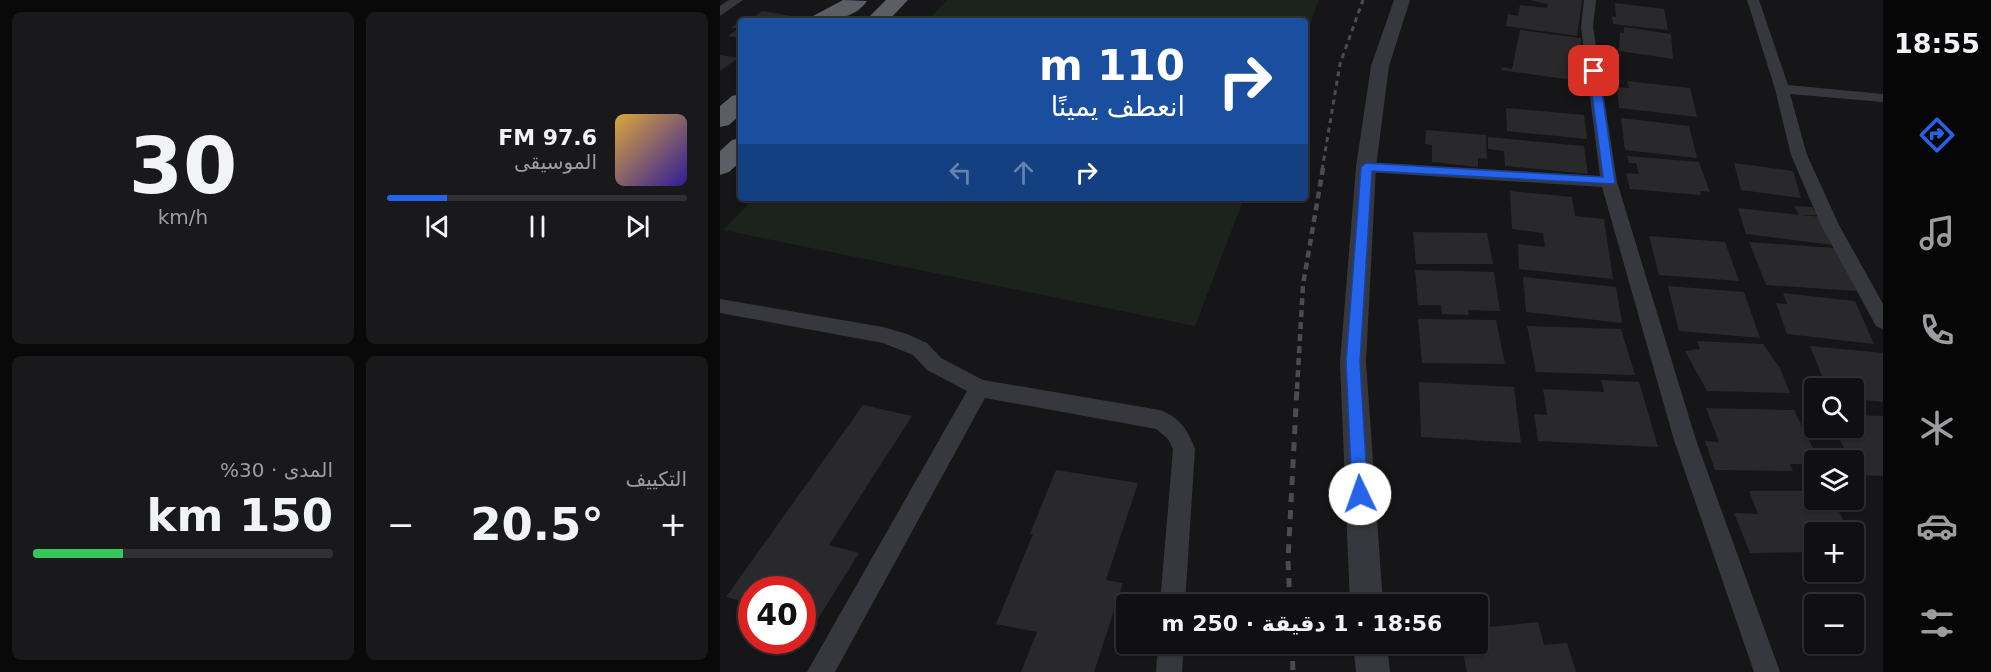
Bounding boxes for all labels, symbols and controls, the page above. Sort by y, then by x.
text: 18:55 [1894,28,1980,59]
text: 110 m [1039,41,1185,90]
icon: right [1206,42,1284,120]
pin [1568,45,1619,96]
icon: arrive [1577,54,1610,87]
text: انعطف يمينًا [1051,91,1185,122]
icon: directions [1916,114,1958,156]
text: 30 [129,121,237,211]
text: 97.6 FM [498,125,597,150]
text: الموسيقى [514,150,597,174]
icon: left [944,156,977,189]
icon: ahead [1007,156,1040,189]
icon: right [1070,156,1103,189]
text: km/h [158,205,208,229]
icon: previous [421,210,454,243]
icon: pause [521,210,554,243]
icon: next [621,210,654,243]
icon: music [1916,212,1958,254]
icon: phone [1916,309,1958,351]
map controls [1804,378,1864,654]
button: search [1804,378,1864,438]
icon: climate [1916,407,1958,449]
button: layers [1804,450,1864,510]
text: المدى · 30% [220,458,333,482]
position arrow [1328,462,1392,526]
text: التكييف [625,467,687,491]
text: 150 km [147,489,333,542]
text: 20.5° [470,498,604,551]
text: − [387,505,415,544]
text: + [659,505,687,544]
icon: car [1916,505,1958,547]
button: + [1804,522,1864,582]
speed limit sign: 40 [738,576,816,654]
button: − [1804,594,1864,654]
icon: filters [1916,602,1958,644]
text: 18:56 · 1 دقيقة · 250 m [1162,611,1442,636]

